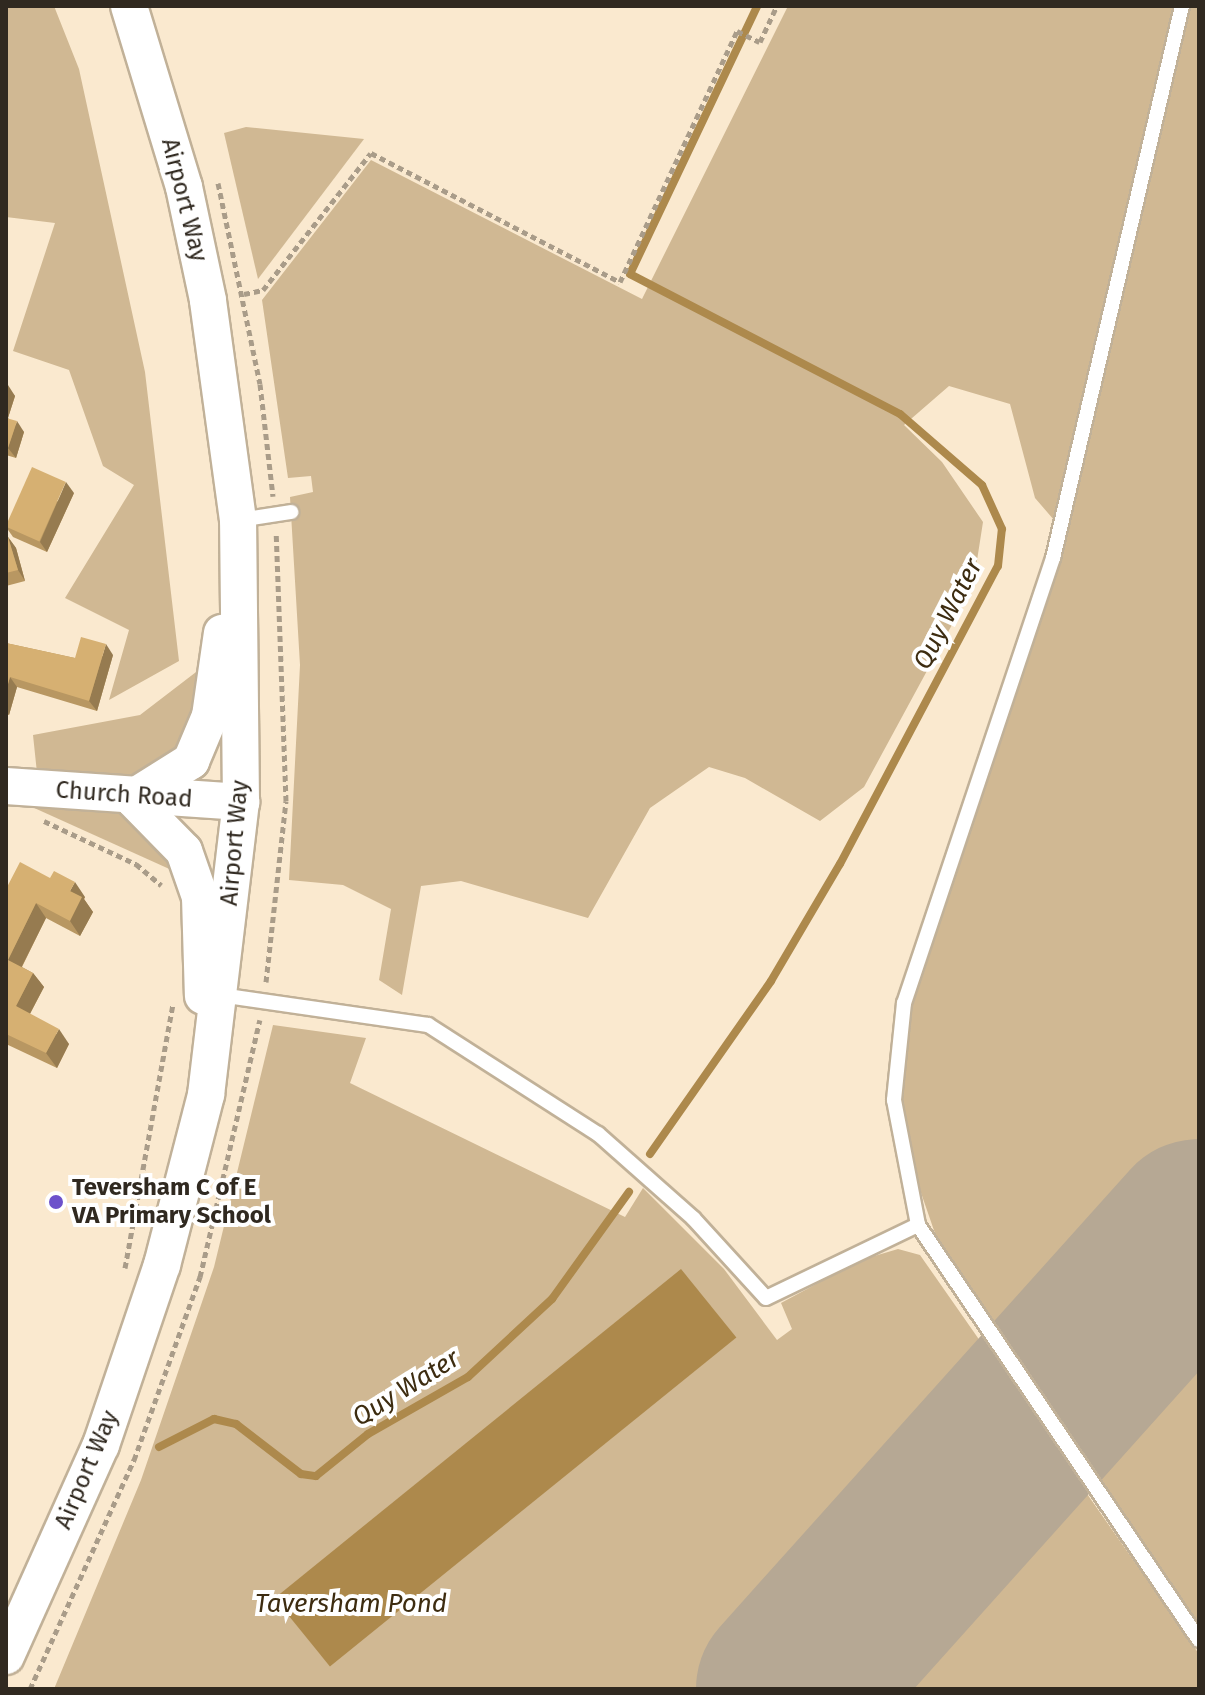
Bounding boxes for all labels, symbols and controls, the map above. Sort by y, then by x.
street label: Airport Way [155,135,213,265]
water label: Quy Water [907,553,989,675]
street label: Church Road [55,776,193,814]
street label: Airport Way [215,779,255,907]
place label: Teversham C of E VA Primary School [72,1174,271,1230]
marker: Teversham C of E VA Primary School [47,1193,65,1211]
water label: Quy Water [347,1343,465,1433]
street label: Airport Way [49,1406,125,1534]
water label: Taversham Pond [255,1588,447,1620]

